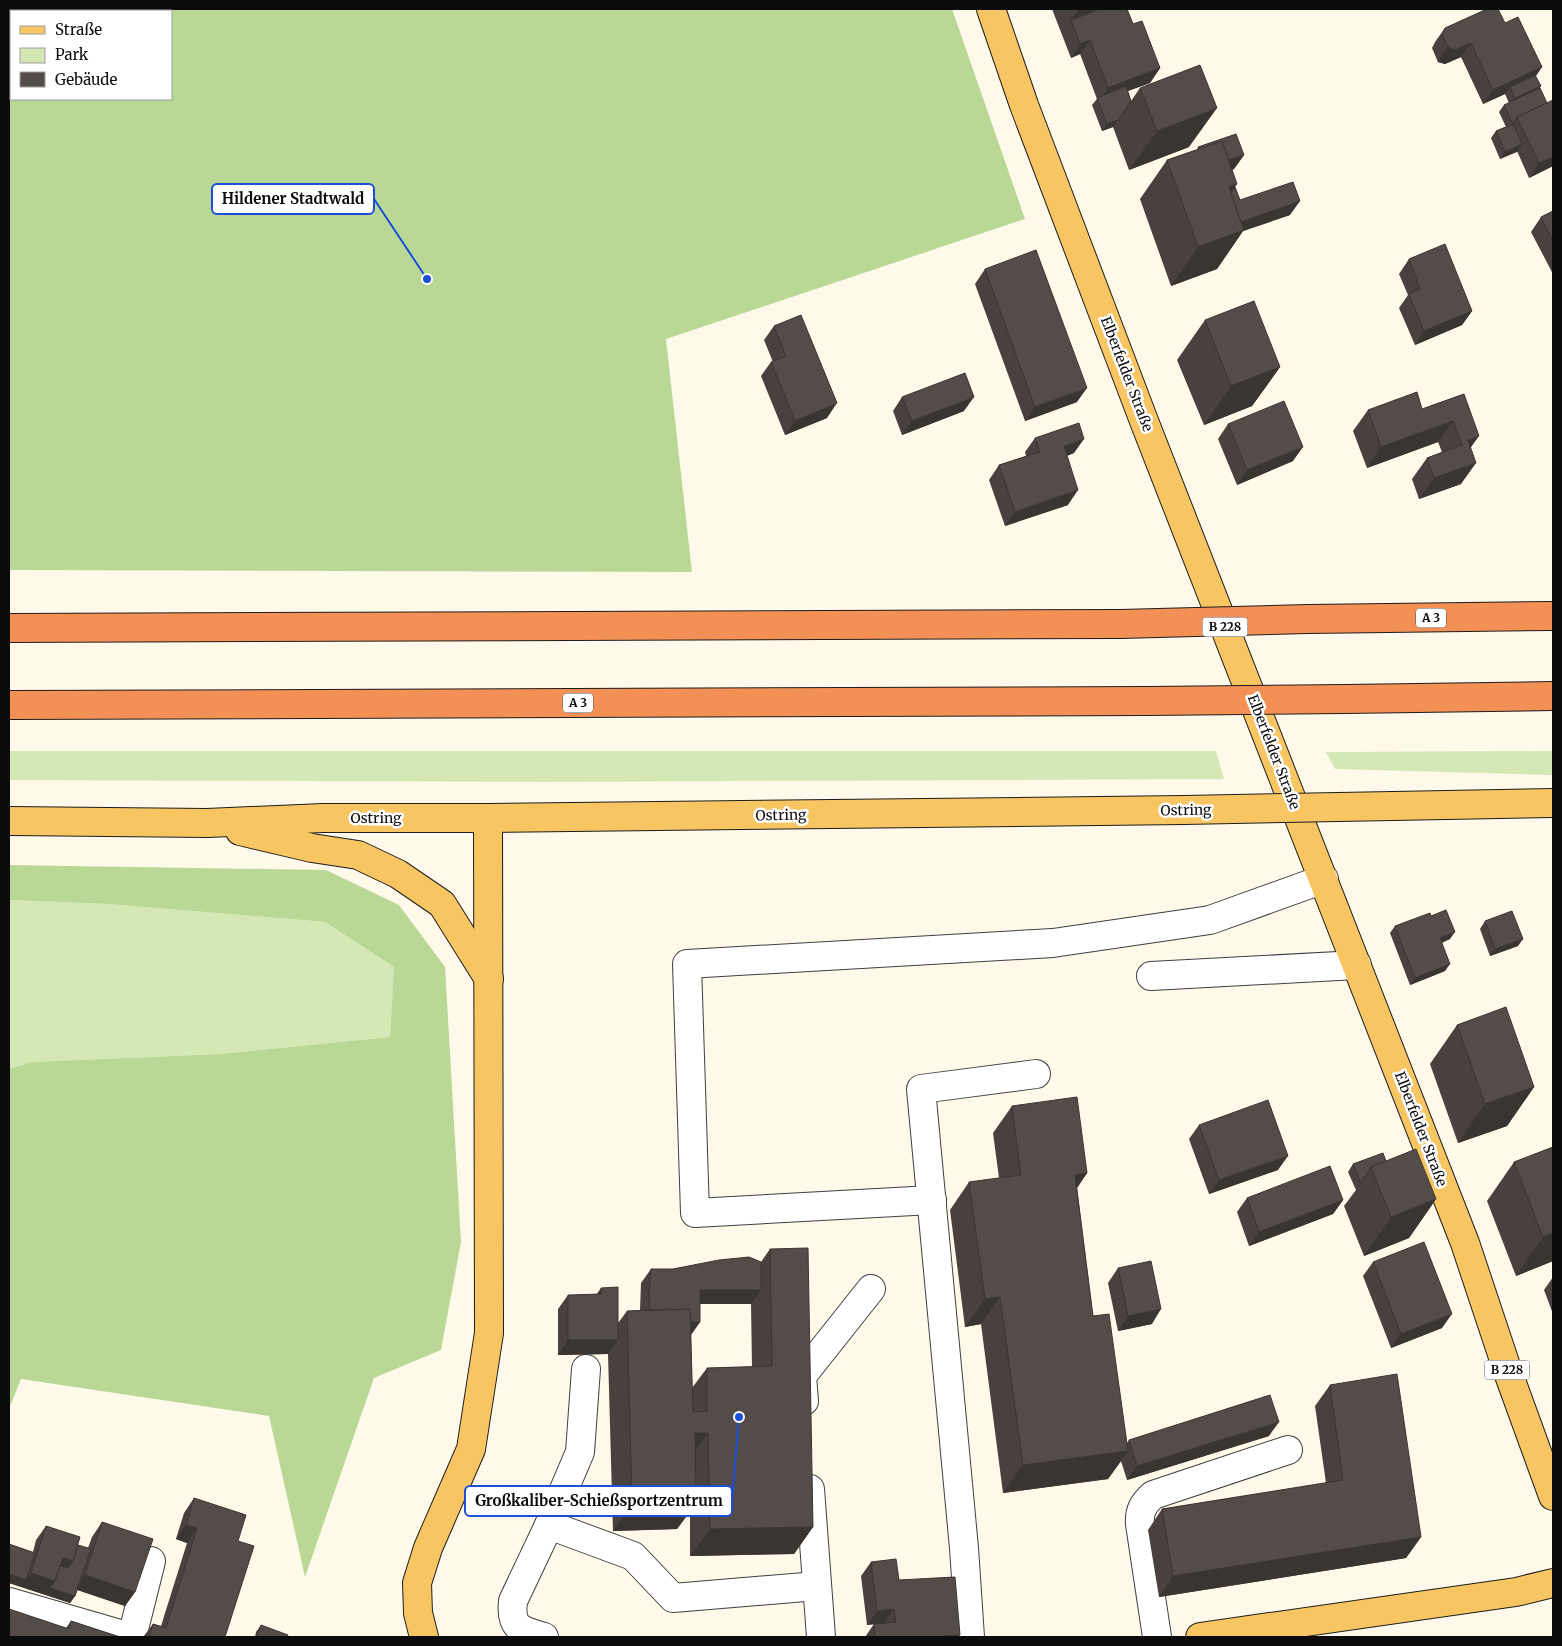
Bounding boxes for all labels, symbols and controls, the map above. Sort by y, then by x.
legend [10,10,172,100]
text: Straße [55,20,102,39]
text: Park [55,45,89,64]
text: Gebäude [55,70,118,89]
callout: Hildener Stadtwald [212,184,374,214]
text: Hildener Stadtwald [222,189,364,208]
street label: Elberfelder Straße [1097,314,1157,434]
road number: A 3 [1416,608,1446,628]
road number: B 228 [1202,618,1248,636]
street label: Elberfelder Straße [1244,692,1304,812]
road number: A 3 [563,694,593,712]
street label: Ostring [1160,801,1212,819]
street label: Ostring [755,806,807,824]
street label: Ostring [350,809,402,827]
street label: Elberfelder Straße [1391,1069,1451,1189]
road number: B 228 [1484,1360,1530,1380]
callout: Großkaliber-Schießsportzentrum [465,1486,732,1516]
text: Großkaliber-Schießsportzentrum [475,1491,723,1510]

